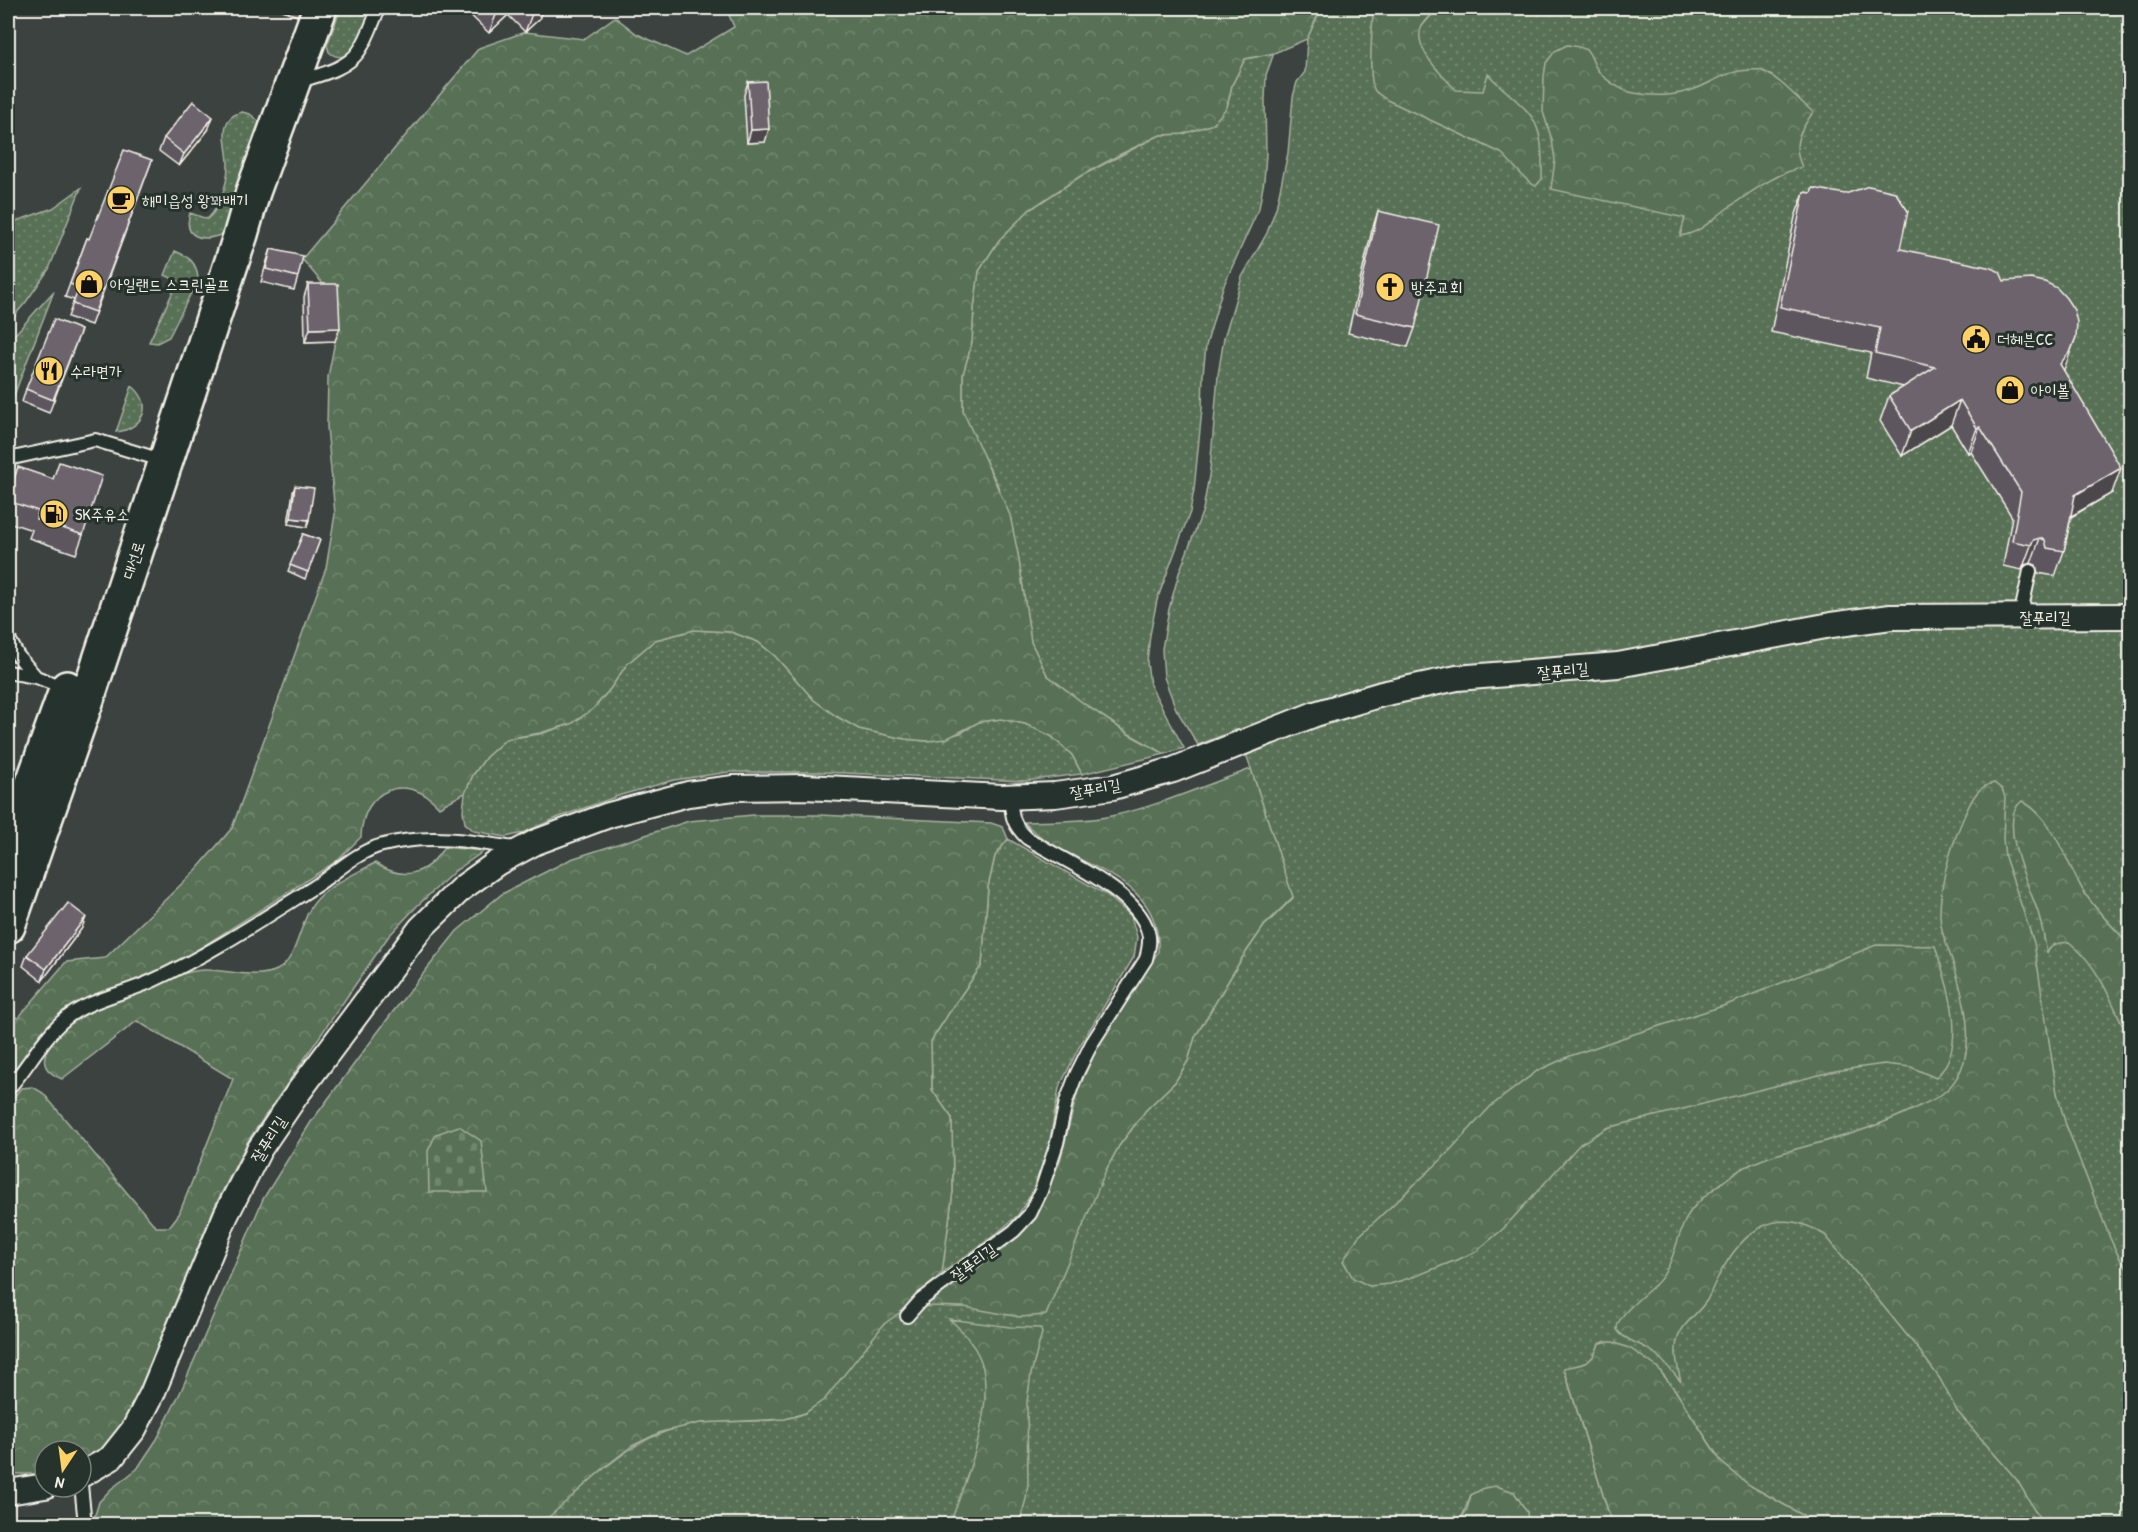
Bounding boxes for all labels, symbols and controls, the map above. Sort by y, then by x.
cafe icon: 해미읍성 왕꽈배기 [105,184,137,216]
place label: 해미읍성 왕꽈배기 [142,189,249,211]
shop icon: 아일랜드 스크린골프 [73,268,105,300]
church icon: 방주교회 [1374,271,1406,303]
place label: 아일랜드 스크린골프 [110,273,230,295]
place label: 방주교회 [1411,276,1463,298]
public building icon: 더헤븐CC [1960,323,1992,355]
place label: 더헤븐CC [1997,328,2053,350]
restaurant icon: 수라면가 [33,355,65,387]
place label: 수라면가 [70,360,122,382]
shop icon: 아이볼 [1994,374,2026,406]
place label: 아이볼 [2031,379,2070,401]
fuel station icon: SK주유소 [38,498,70,530]
place label: SK주유소 [75,503,129,525]
street label: 대선로 [117,538,149,582]
street label: 잘푸리길 [2019,606,2071,628]
street label: 잘푸리길 [1536,657,1590,683]
street label: 잘푸리길 [1068,773,1122,803]
street label: 잘푸리길 [245,1111,291,1167]
street label: 잘푸리길 [946,1238,1000,1286]
north arrow [33,1439,93,1499]
text: N [53,1472,66,1495]

